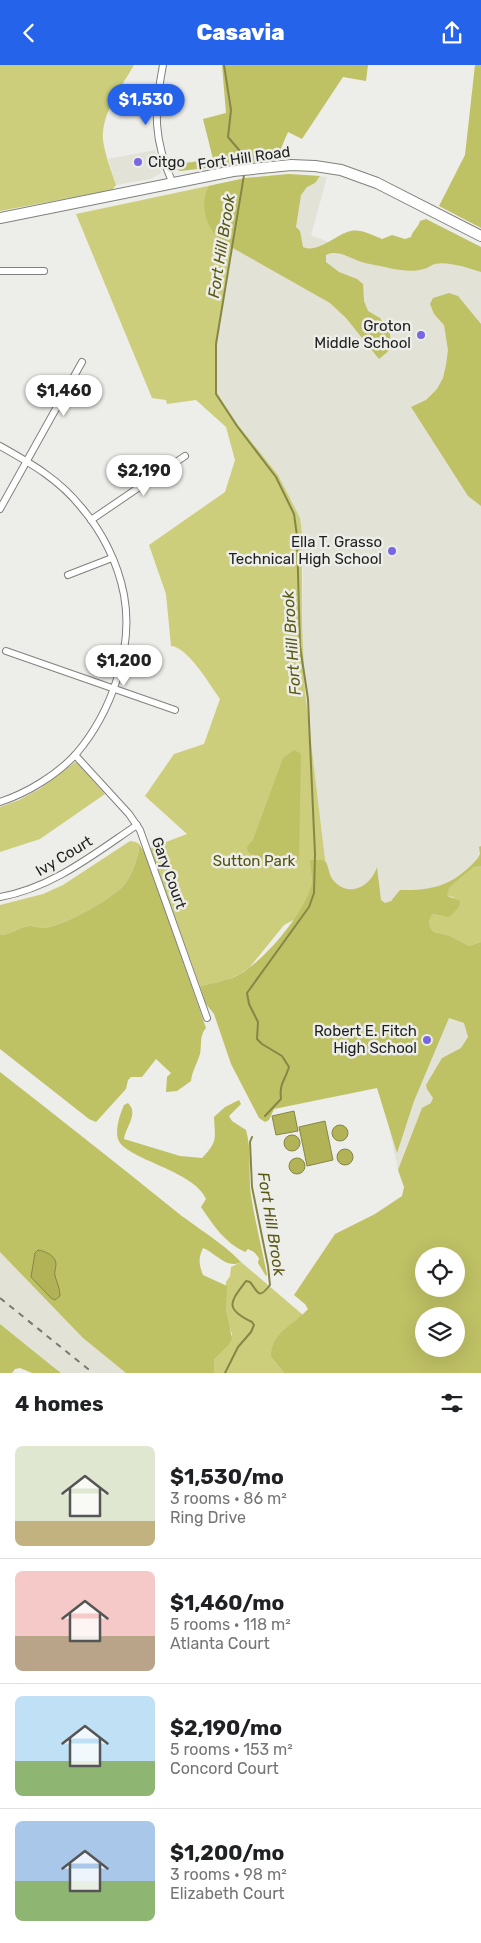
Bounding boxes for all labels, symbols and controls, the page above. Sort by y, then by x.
icon: back [15,19,43,47]
text: Casavia [196,19,285,46]
icon: share [438,19,466,47]
pin: $1,530 [105,83,187,126]
text: $1,530 [119,90,173,109]
street label: Fort Hill Road [197,143,291,173]
place label: Citgo [148,153,185,171]
marker: Citgo [132,156,144,168]
water label: Fort Hill Brook [204,192,239,299]
place label: Groton Middle School [314,317,411,352]
marker: Groton Middle School [415,329,427,341]
pin: $1,460 [23,375,105,417]
text: $1,460 [36,381,92,400]
pin: $2,190 [103,455,185,497]
text: $2,190 [117,461,171,480]
place label: Ella T. Grasso Technical High School [229,533,382,568]
marker: Ella T. Grasso Technical High School [386,545,398,557]
water label: Fort Hill Brook [278,589,305,696]
pin: $1,200 [83,645,165,687]
text: $1,200 [96,651,152,670]
street label: Ivy Court [32,832,96,880]
street label: Gary Court [148,835,190,911]
park label: Sutton Park [213,852,296,870]
place label: Robert E. Fitch High School [314,1022,417,1057]
marker: Robert E. Fitch High School [421,1034,433,1046]
water label: Fort Hill Brook [254,1171,289,1278]
map controls [415,1247,465,1357]
button: locate [415,1247,465,1297]
button: layers [415,1307,465,1357]
icon: filters [438,1389,466,1417]
text: 4 homes [15,1391,104,1416]
text: $1,530/mo [170,1464,284,1489]
icon: home [55,1466,115,1526]
text: 3 rooms · 86 m² [170,1489,287,1508]
text: Ring Drive [170,1508,246,1527]
text: $1,460/mo [170,1590,284,1615]
icon: home [55,1591,115,1651]
text: 5 rooms · 118 m² [170,1615,291,1634]
text: Atlanta Court [170,1634,270,1653]
text: $2,190/mo [170,1715,282,1740]
icon: home [55,1716,115,1776]
text: 5 rooms · 153 m² [170,1740,293,1759]
text: Concord Court [170,1759,279,1778]
text: $1,200/mo [170,1840,284,1865]
icon: home [55,1841,115,1901]
text: 3 rooms · 98 m² [170,1865,287,1884]
text: Elizabeth Court [170,1884,285,1903]

